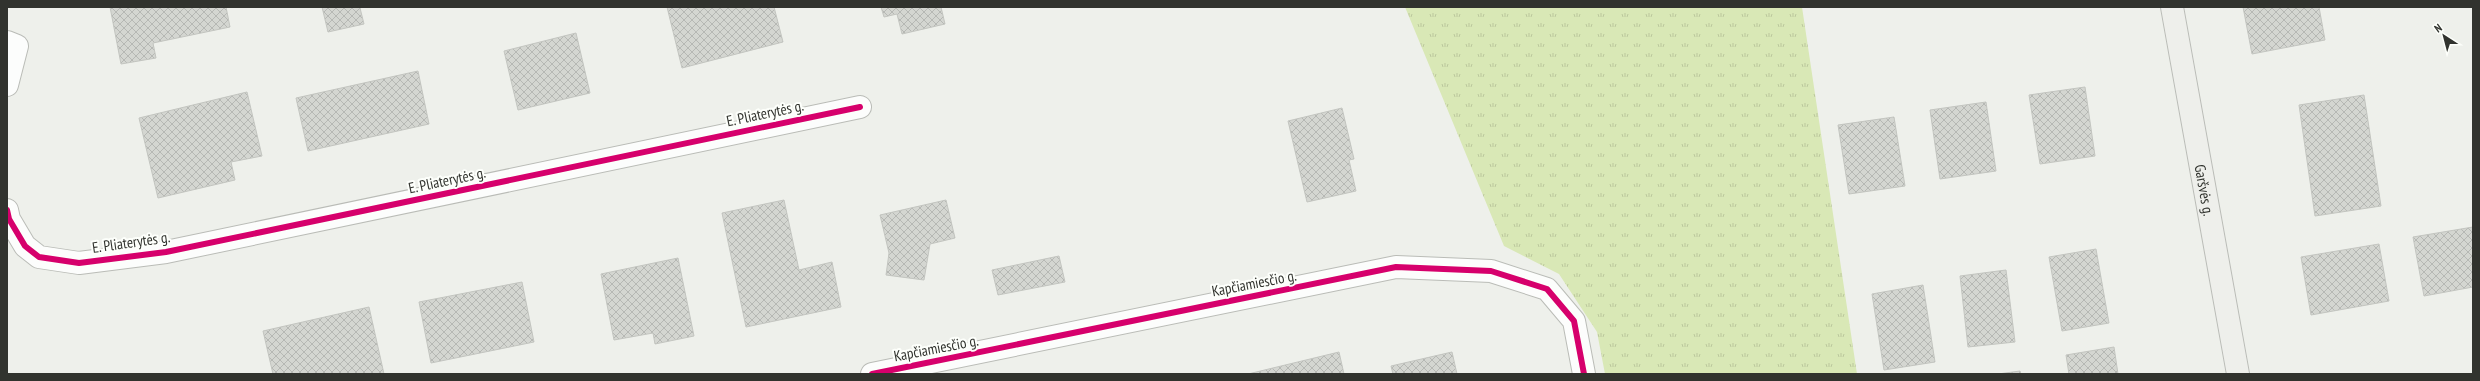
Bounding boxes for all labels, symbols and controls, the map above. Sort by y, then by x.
north arrow [2424,16,2464,56]
text: N [2432,20,2445,35]
street label: E. Pliaterytės g. [725,95,806,130]
street label: E. Pliaterytės g. [407,162,488,197]
street label: Garšvės g. [2191,163,2219,218]
street label: E. Pliaterytės g. [91,227,171,257]
street label: Kapčiamiesčio g. [1210,265,1298,301]
street label: Kapčiamiesčio g. [892,330,980,366]

